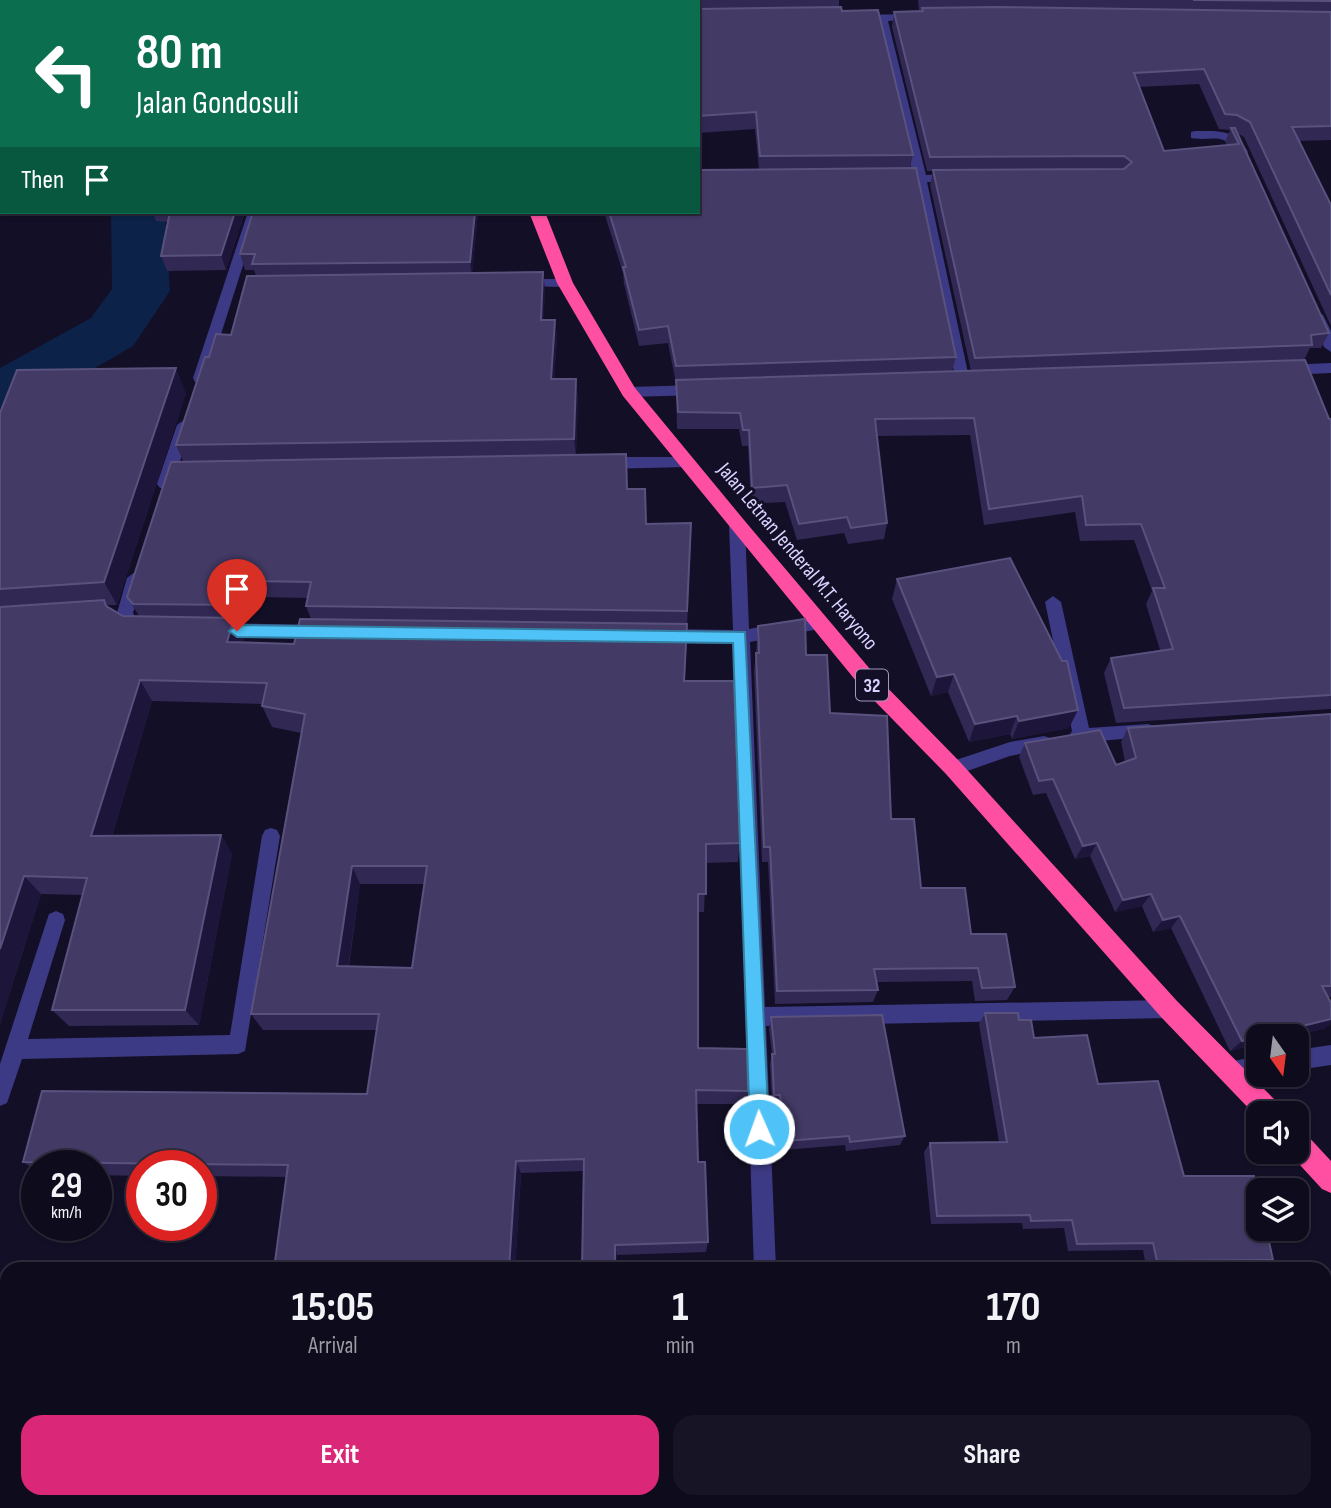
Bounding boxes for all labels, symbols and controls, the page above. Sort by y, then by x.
text: 80 m [136,24,223,83]
icon: left [21,28,112,119]
text: Jalan Gondosuli [136,84,299,123]
icon: arrive [78,161,116,199]
text: Then [21,165,64,196]
street label: Jalan Letnan Jenderal M.T. Haryono [711,457,883,655]
pin [207,559,267,631]
icon: arrive [218,570,256,608]
road number: 32 [856,670,888,700]
north arrow [1246,1024,1309,1087]
map controls [1246,1024,1309,1241]
position arrow [722,1092,796,1166]
button: sound [1246,1101,1309,1164]
speed limit sign: 30 [126,1150,217,1241]
text: 29 [51,1165,82,1208]
button: layers [1246,1178,1309,1241]
text: km/h [51,1202,82,1223]
text: 15:05 [291,1282,374,1333]
text: 1 [672,1282,688,1333]
text: 170 [986,1282,1041,1333]
text: Arrival [308,1332,358,1360]
text: min [666,1332,695,1360]
text: m [1006,1332,1021,1360]
button: Exit [21,1415,659,1495]
button: Share [673,1415,1311,1495]

